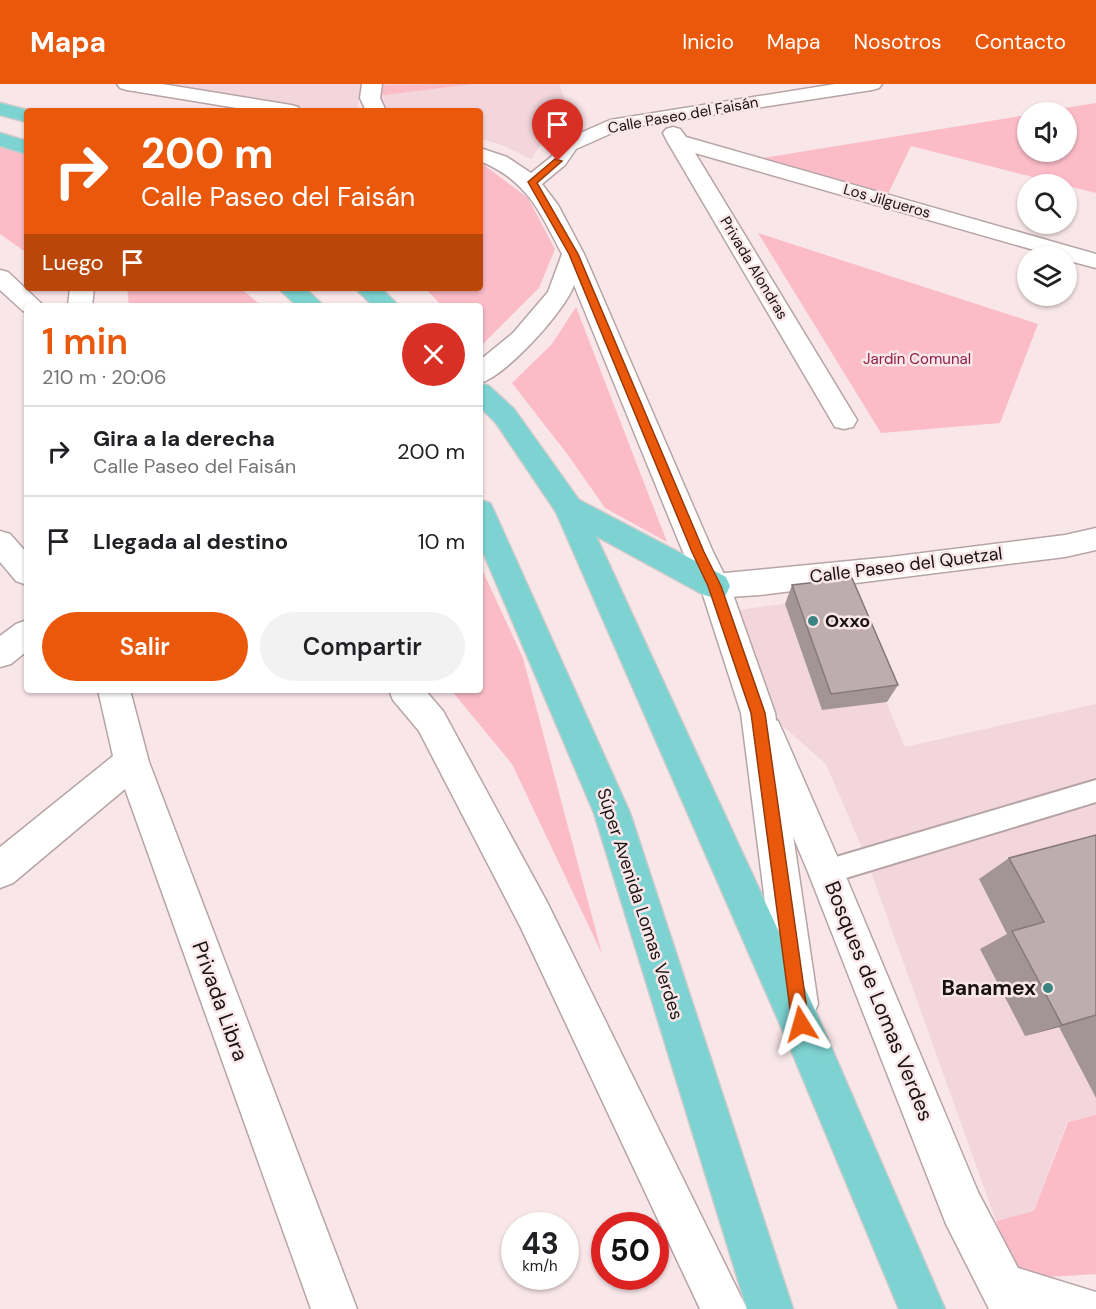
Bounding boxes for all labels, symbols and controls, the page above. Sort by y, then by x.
text: Mapa [30,24,106,61]
text: Inicio [682,28,734,56]
text: Mapa [767,28,821,56]
text: Nosotros [854,28,942,56]
text: Contacto [975,28,1066,56]
street label: Calle Paseo del Faisán [606,92,760,138]
pin [532,99,583,161]
map controls [1017,102,1077,306]
button: sound [1017,102,1077,162]
icon: arrive [541,108,574,141]
text: 200 m [141,126,274,181]
icon: right [42,132,120,210]
button: search [1017,174,1077,234]
text: Calle Paseo del Faisán [141,179,415,214]
street label: Los Jilgueros [841,179,933,223]
street label: Privada Alondras [715,213,793,323]
icon: arrive [116,246,149,279]
button: layers [1017,246,1077,306]
text: Luego [42,248,104,277]
text: 1 min [42,318,128,365]
button: close [402,323,465,386]
park label: Jardín Comunal [863,349,971,369]
text: 210 m · 20:06 [42,364,166,390]
text: Gira a la derecha [93,424,275,453]
icon: right [42,435,75,468]
text: 200 m [397,437,465,466]
text: Calle Paseo del Faisán [93,453,296,479]
icon: arrive [42,525,75,558]
text: Llegada al destino [93,527,288,556]
text: 10 m [418,527,465,556]
street label: Calle Paseo del Quetzal [808,541,1004,589]
place label: Oxxo [825,609,870,633]
button: Salir [42,612,248,681]
button: Compartir [260,612,465,681]
marker: Oxxo [806,614,820,628]
street label: Súper Avenida Lomas Verdes [591,785,689,1023]
street label: Bosques de Lomas Verdes [818,877,940,1125]
street label: Privada Libra [185,937,255,1065]
place label: Banamex [941,974,1036,1002]
marker: Banamex [1041,981,1055,995]
position arrow [769,992,833,1056]
speed limit sign: 50 [591,1212,669,1290]
text: 43 [521,1224,559,1263]
text: km/h [522,1256,558,1276]

